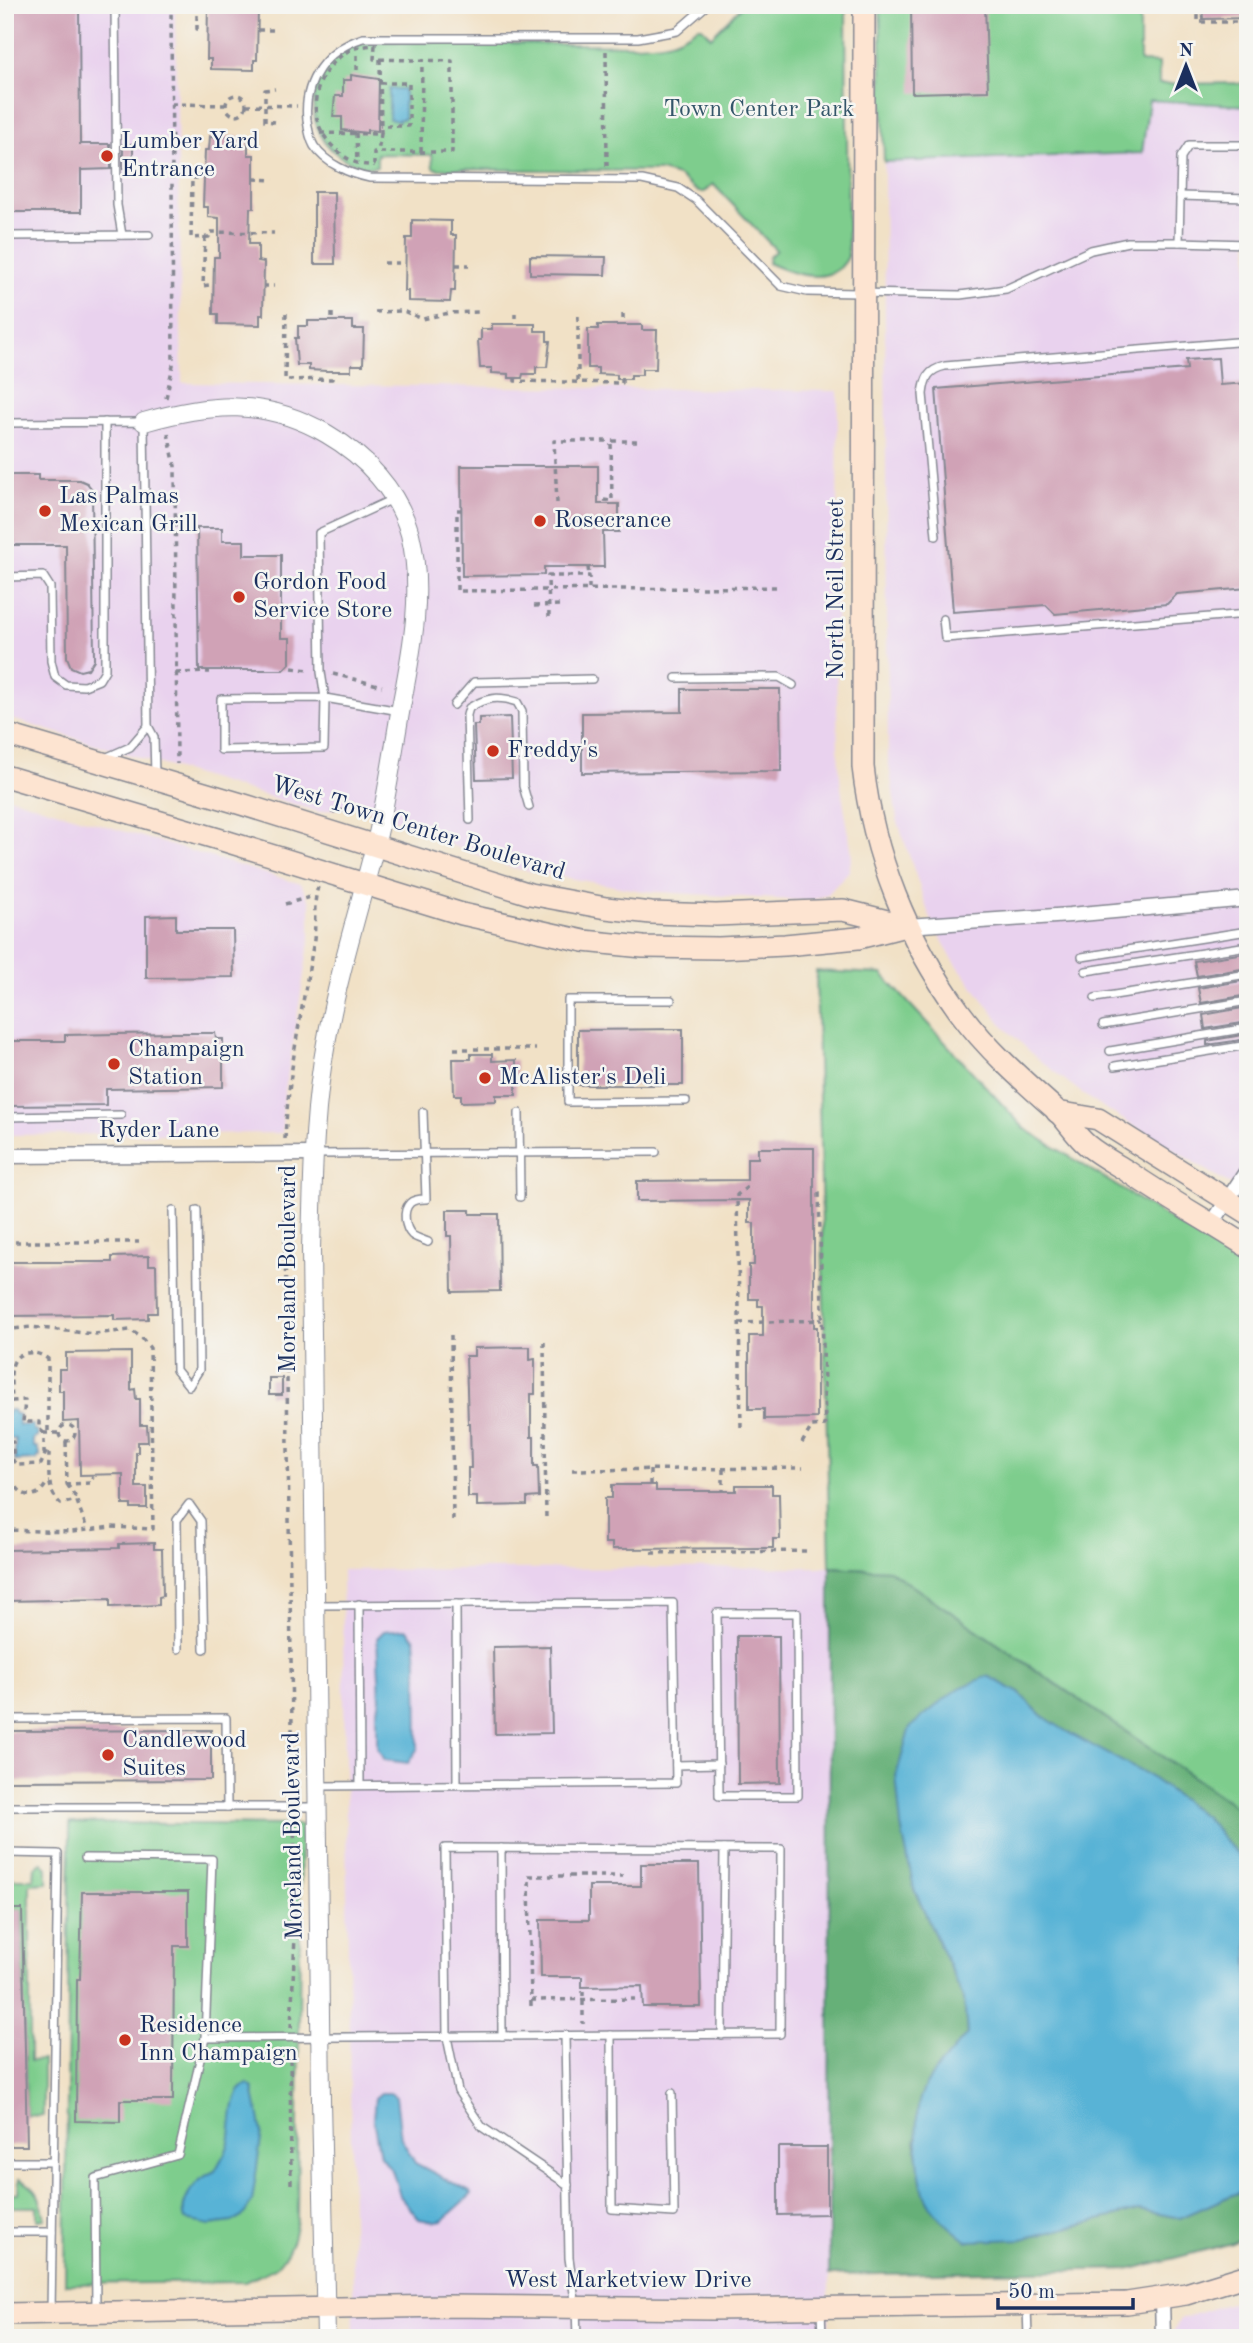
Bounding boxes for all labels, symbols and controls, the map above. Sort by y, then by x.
north arrow [1152,32,1222,102]
text: N [1179,42,1194,61]
park label: Town Center Park [664,98,854,122]
place label: Lumber Yard Entrance [121,130,259,182]
marker: Lumber Yard Entrance [99,148,115,164]
place label: Las Palmas Mexican Grill [59,485,198,537]
street label: North Neil Street [825,498,849,680]
marker: Las Palmas Mexican Grill [37,503,53,519]
place label: Rosecrance [554,509,671,533]
marker: Rosecrance [532,513,548,529]
place label: Gordon Food Service Store [253,571,392,623]
marker: Gordon Food Service Store [231,589,247,605]
place label: Freddy's [507,739,598,763]
marker: Freddy's [485,743,501,759]
street label: West Town Center Boulevard [268,773,568,885]
place label: Champaign Station [128,1038,245,1090]
marker: Champaign Station [106,1056,122,1072]
place label: McAlister's Deli [499,1066,666,1090]
marker: McAlister's Deli [477,1070,493,1086]
street label: Ryder Lane [99,1119,219,1143]
street label: Moreland Boulevard [277,1165,301,1373]
place label: Candlewood Suites [122,1729,247,1781]
street label: Moreland Boulevard [280,1732,308,1940]
marker: Candlewood Suites [100,1747,116,1763]
place label: Residence Inn Champaign [139,2014,298,2066]
marker: Residence Inn Champaign [117,2032,133,2048]
scale bar [998,2266,1132,2310]
street label: West Marketview Drive [505,2269,751,2293]
text: 50 m [1008,2282,1055,2303]

